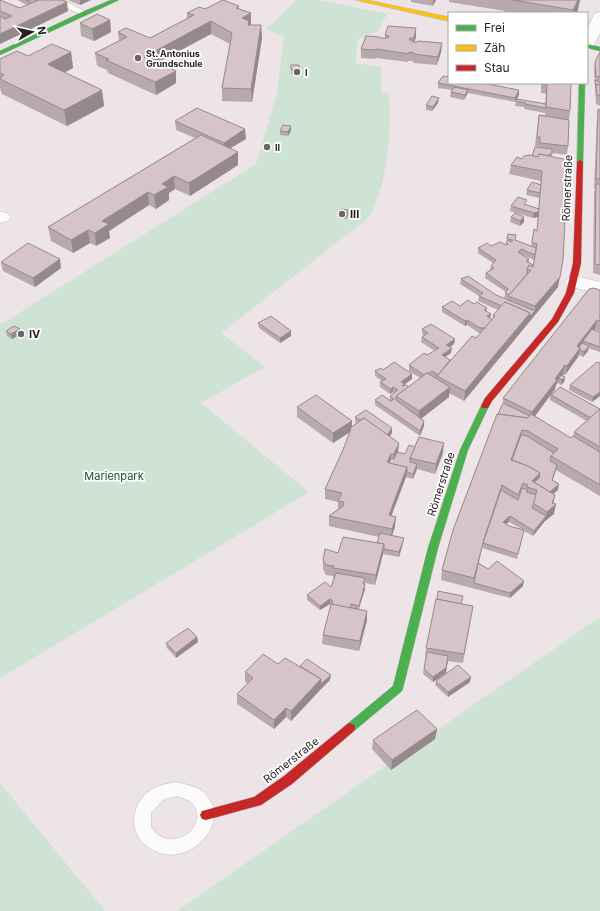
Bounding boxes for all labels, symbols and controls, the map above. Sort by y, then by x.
north arrow [12,12,52,52]
legend [448,12,588,84]
text: Frei [484,20,505,35]
text: N [34,25,49,36]
text: Zäh [484,40,505,55]
place label: St. Antonius Grundschule [146,48,203,69]
marker: St. Antonius Grundschule [133,53,143,63]
text: Stau [484,60,510,75]
marker: I [292,67,302,77]
place label: I [305,67,308,78]
marker: II [262,142,272,152]
place label: II [275,142,280,153]
street label: Römerstraße [559,154,575,222]
place label: III [350,207,359,221]
marker: III [337,209,347,219]
place label: IV [29,327,40,341]
marker: IV [16,329,26,339]
street label: Römerstraße [424,450,458,518]
park label: Marienpark [84,469,144,483]
street label: Römerstraße [260,734,322,786]

